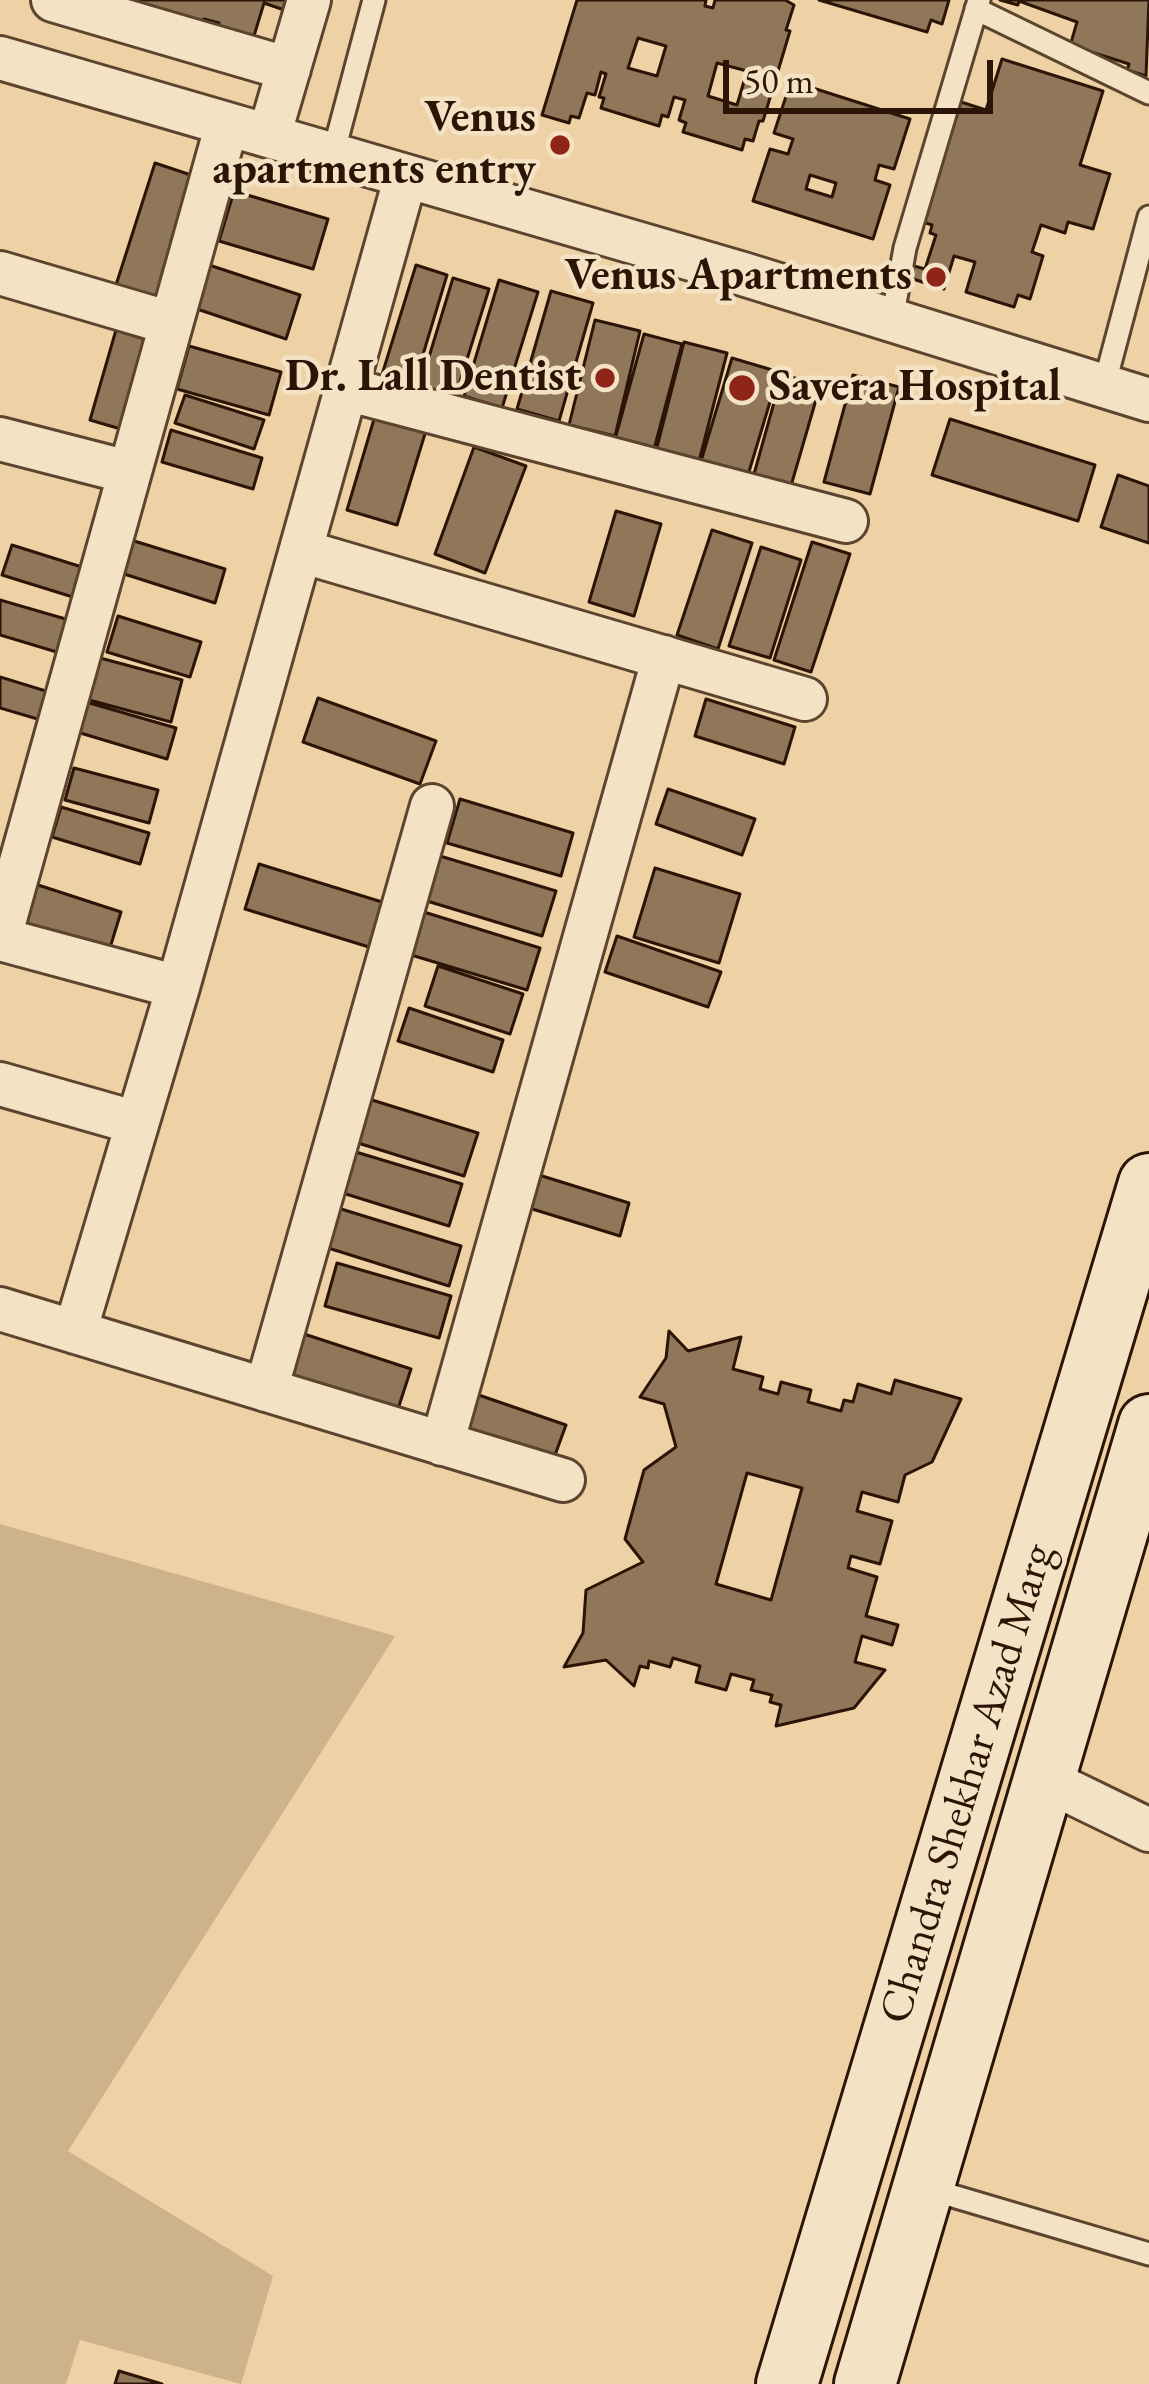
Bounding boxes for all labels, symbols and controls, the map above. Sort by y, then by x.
scale bar [729,36,999,110]
text: 50 m [744,57,814,104]
place label: Venus apartments entry [212,92,536,198]
marker: Venus apartments entry [547,132,573,158]
place label: Venus Apartments [564,250,912,304]
marker: Venus Apartments [923,264,949,290]
place label: Dr. Lall Dentist [285,351,581,405]
place label: Savera Hospital [769,361,1061,415]
marker: Dr. Lall Dentist [592,365,618,391]
marker: Savera Hospital [726,372,758,404]
street label: Chandra Shekhar Azad Marg [869,1538,1067,2030]

